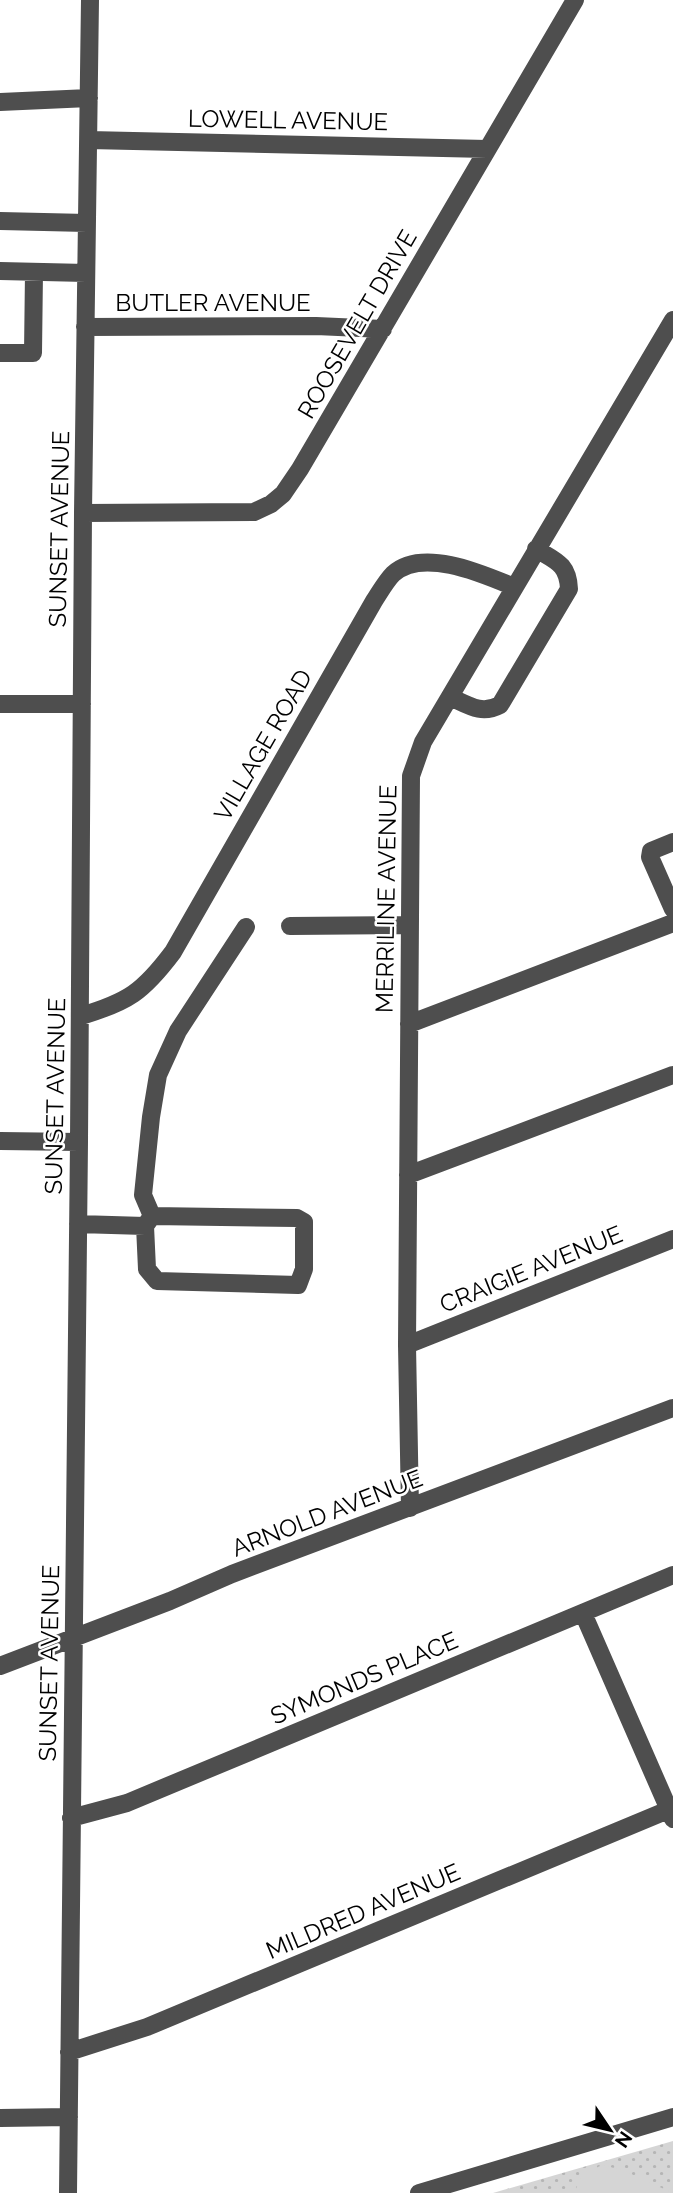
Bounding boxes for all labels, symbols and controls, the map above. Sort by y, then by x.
street label: LOWELL AVENUE [188,104,388,136]
street label: ROOSEVELT DRIVE [291,225,423,423]
street label: BUTLER AVENUE [115,288,311,317]
street label: SUNSET AVENUE [43,430,75,628]
street label: VILLAGE ROAD [208,664,318,826]
street label: MERRILINE AVENUE [370,785,402,1013]
street label: SUNSET AVENUE [39,997,71,1195]
street label: CRAIGIE AVENUE [435,1219,627,1319]
street label: ARNOLD AVENUE [228,1463,426,1563]
street label: SUNSET AVENUE [33,1564,65,1762]
street label: SYMONDS PLACE [266,1625,462,1731]
street label: MILDRED AVENUE [262,1857,464,1965]
north arrow [575,2095,645,2165]
text: N [611,2128,637,2152]

